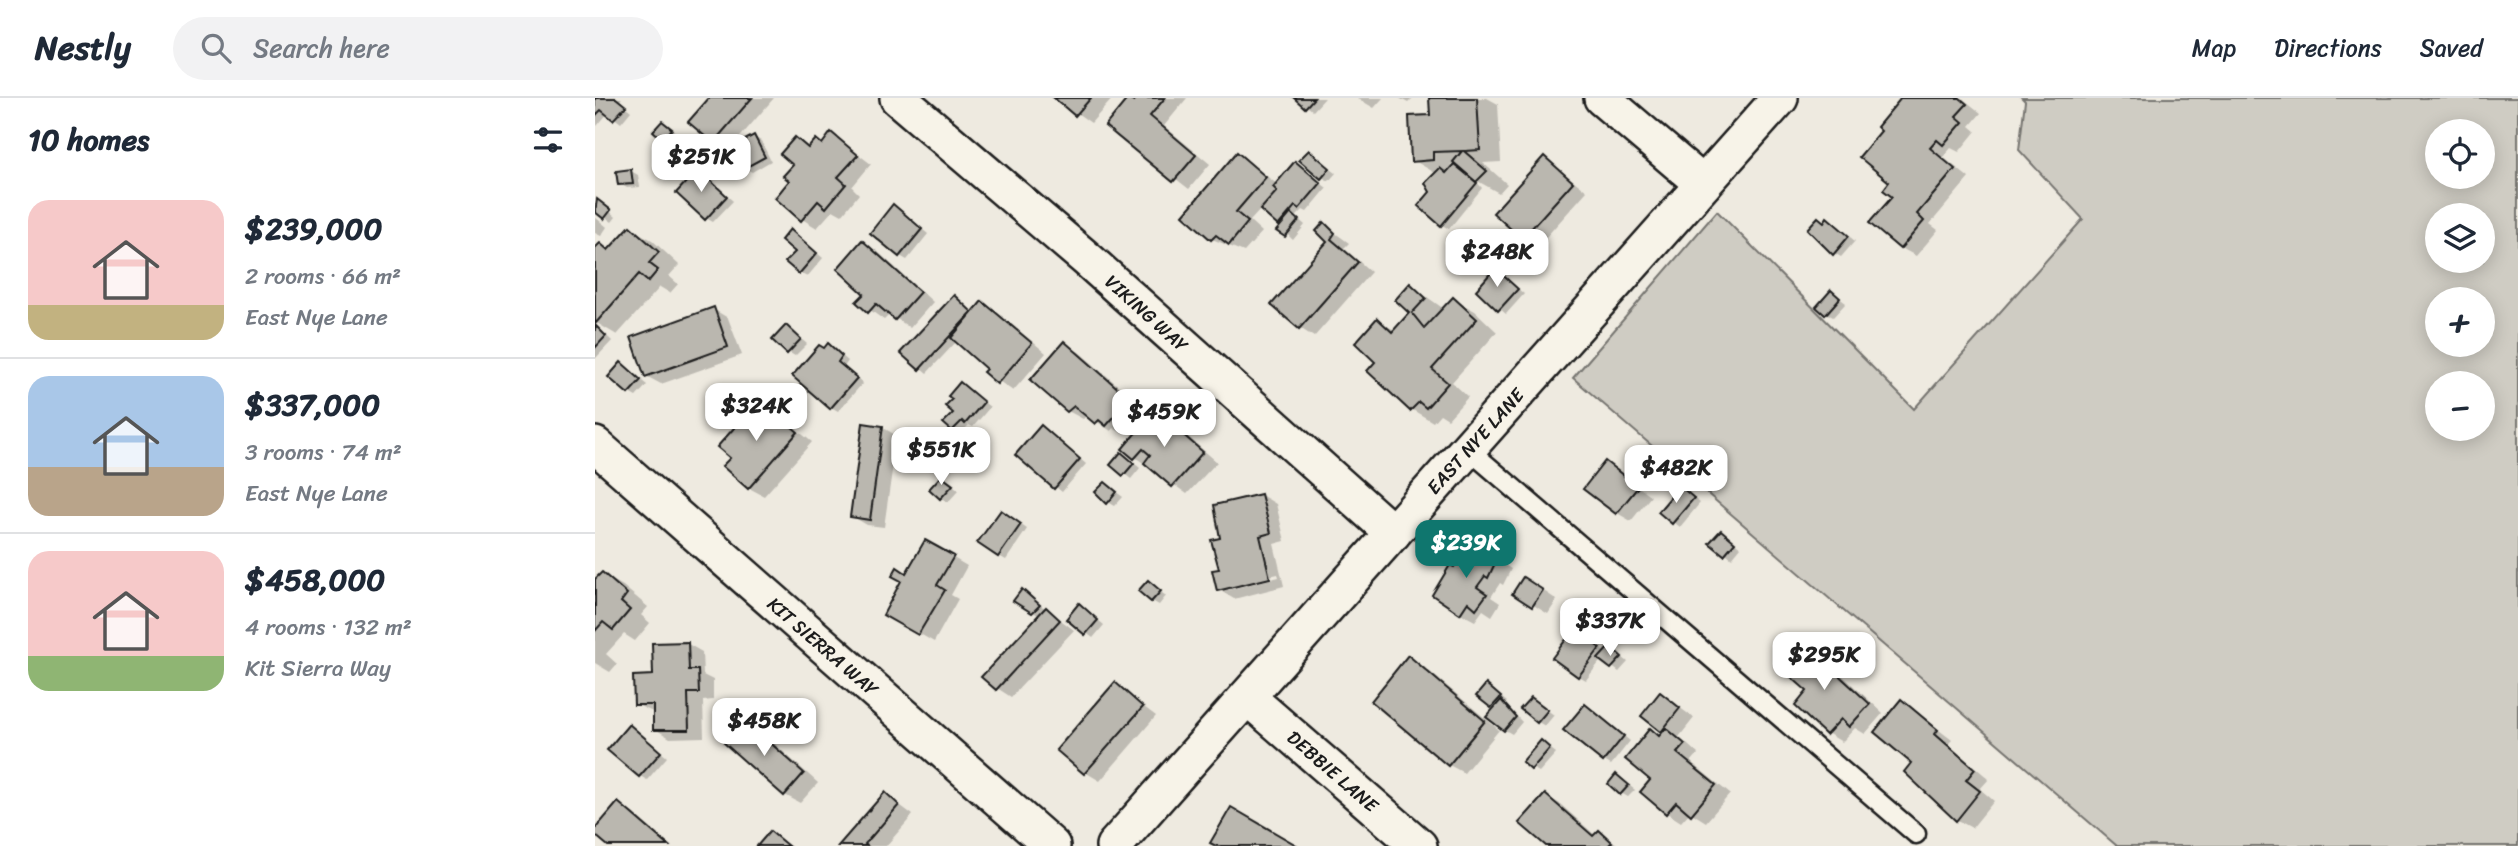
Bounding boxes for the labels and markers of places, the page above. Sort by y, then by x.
pin: $251K [652,134,750,194]
pin: $248K [1448,230,1546,289]
pin: $324K [707,384,805,443]
pin: $459K [1115,390,1213,449]
pin: $551K [892,428,990,487]
pin: $482K [1627,446,1725,505]
pin: $239K [1417,520,1515,580]
pin: $337K [1561,598,1659,658]
pin: $295K [1775,632,1873,692]
pin: $458K [715,698,813,758]

